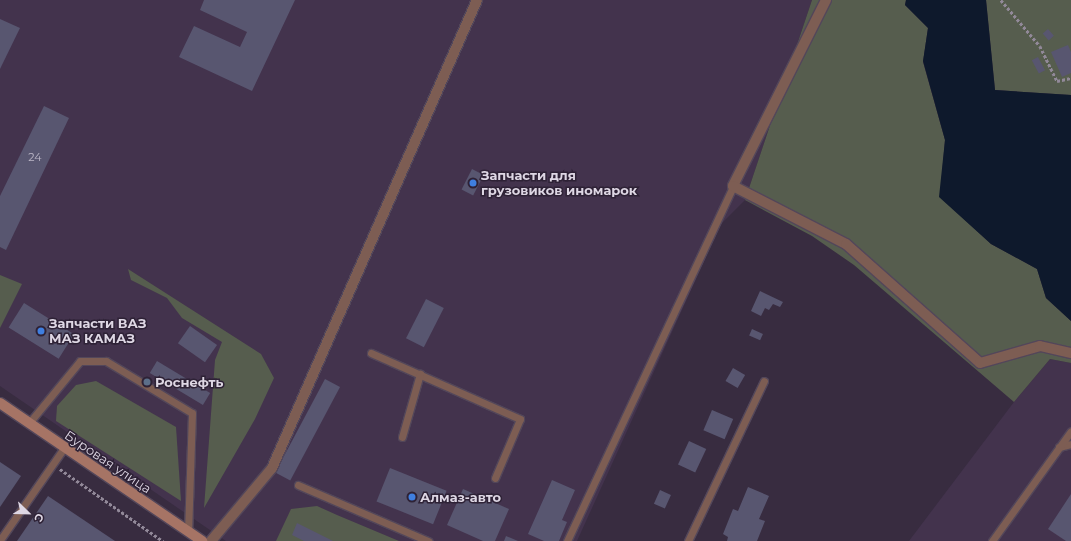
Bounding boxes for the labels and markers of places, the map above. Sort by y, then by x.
place label: Запчасти для грузовиков иномарок [481,168,637,199]
marker: Запчасти для грузовиков иномарок [468,178,478,188]
place label: Запчасти ВАЗ МАЗ КАМАЗ [49,316,146,347]
marker: Запчасти ВАЗ МАЗ КАМАЗ [36,326,46,336]
place label: Роснефть [155,374,223,390]
marker: Роснефть [142,377,152,387]
place label: Алмаз-авто [420,489,501,505]
marker: Алмаз-авто [407,492,417,502]

